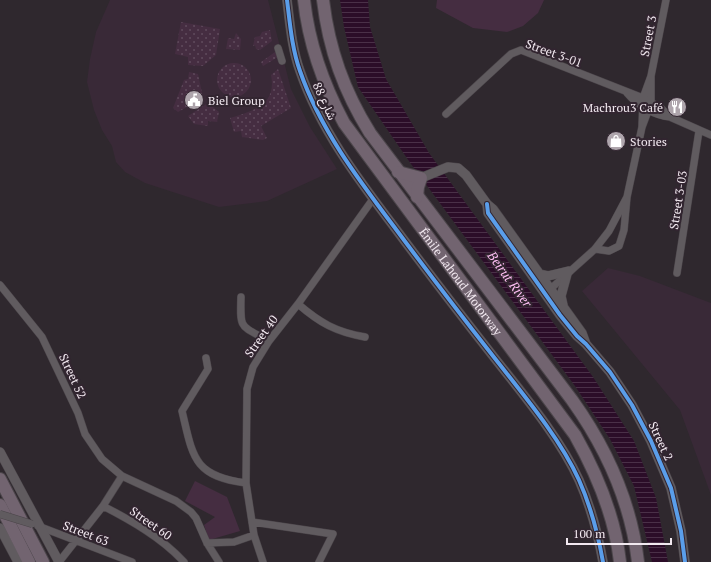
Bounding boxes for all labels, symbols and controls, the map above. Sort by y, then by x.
street label: Street 3 [637,14,659,58]
street label: Street 3-01 [524,36,584,70]
street label: شارع 88 [308,80,340,123]
public building icon: Biel Group [183,89,205,111]
place label: Biel Group [208,93,265,108]
restaurant icon: Machrou3 Café [666,96,688,118]
place label: Machrou3 Café [583,100,663,115]
shop icon: Stories [605,130,627,152]
place label: Stories [630,134,667,149]
street label: Street 3-03 [666,170,690,230]
street label: Émile Lahoud Motorway [416,224,506,339]
water label: Beirut River [483,246,537,311]
street label: Street 40 [241,312,281,360]
street label: Street 52 [56,351,90,401]
street label: Street 2 [645,419,677,463]
street label: Street 60 [127,503,175,543]
street label: Street 63 [61,517,111,549]
scale bar [567,520,671,546]
text: 100 m [573,526,606,541]

